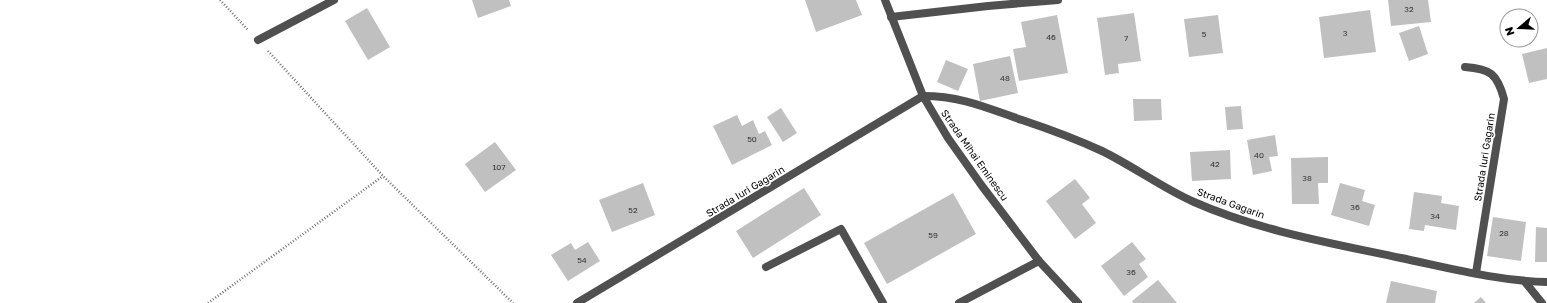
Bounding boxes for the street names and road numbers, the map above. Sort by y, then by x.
street label: Strada Mihai Eminescu [939,107,1011,203]
street label: Strada Iuri Gagarin [1471,112,1497,202]
street label: Strada Iuri Gagarin [704,163,786,219]
street label: Strada Gagarin [1196,185,1266,221]

